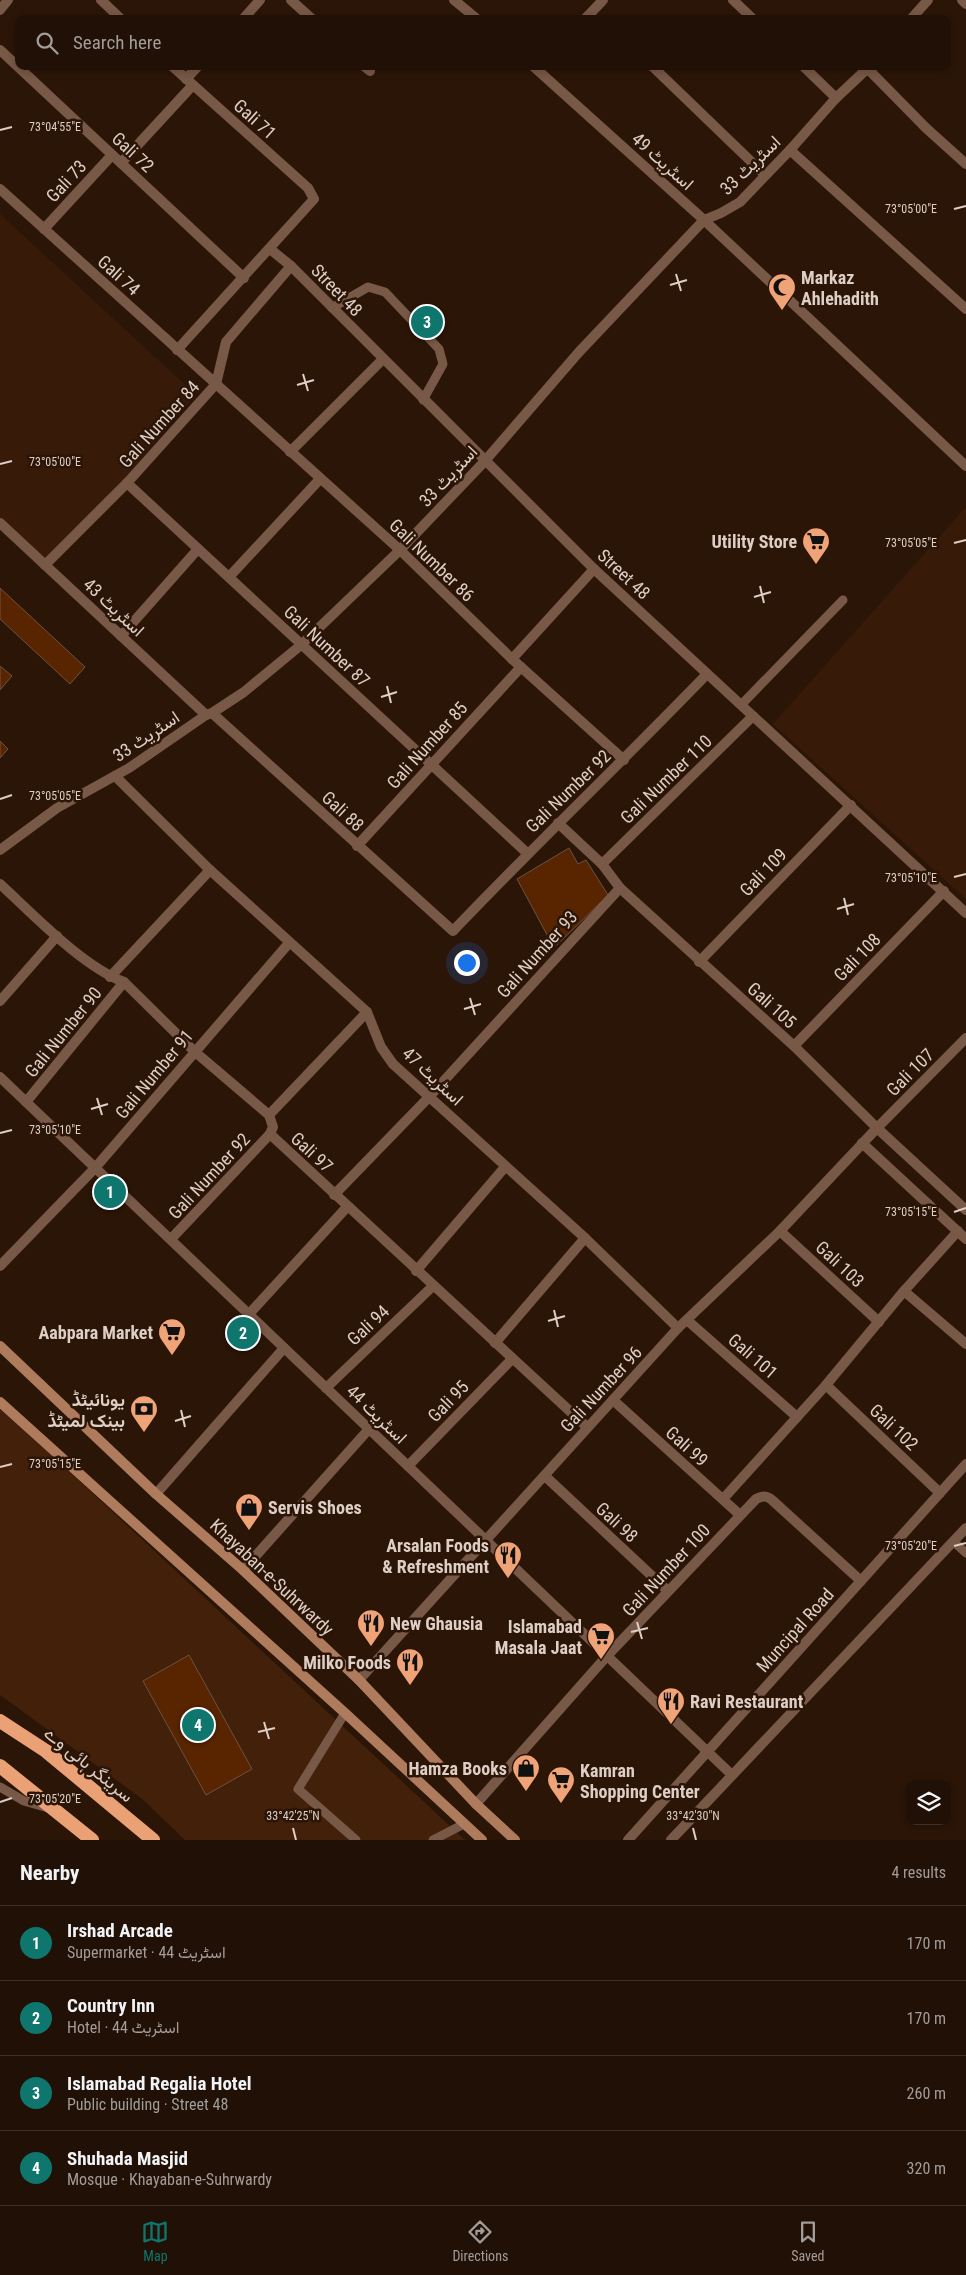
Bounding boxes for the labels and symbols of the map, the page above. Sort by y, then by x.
street label: Gali 71 [230,95,280,143]
text: 73°04'55"E [29,120,81,134]
street label: Gali 72 [108,127,158,177]
street label: اسٹریٹ 49 [627,128,698,195]
street label: اسٹریٹ 33 [716,131,785,200]
street label: Gali 73 [41,156,91,206]
text: 73°05'00"E [885,202,937,216]
street label: Gali 74 [94,251,144,299]
street label: Street 48 [307,260,367,320]
place label: Markaz Ahlehadith [801,267,879,309]
mosque icon: Markaz Ahlehadith [767,272,797,311]
pin: 3 [411,303,443,341]
street label: Gali Number 84 [114,376,204,472]
street label: اسٹریٹ 33 [415,441,482,512]
text: 73°05'00"E [29,455,81,469]
street label: Gali Number 86 [385,514,479,606]
supermarket icon: Utility Store [801,526,831,565]
place label: Utility Store [712,531,797,552]
text: 73°05'05"E [885,536,937,550]
street label: Street 48 [593,544,655,604]
street label: اسٹریٹ 43 [78,574,149,641]
street label: Gali Number 87 [280,601,374,691]
street label: Gali Number 85 [382,697,472,793]
street label: اسٹریٹ 33 [109,706,184,767]
street label: Gali Number 110 [616,730,716,828]
street label: Gali Number 92 [521,745,615,837]
street label: Gali 88 [318,786,368,836]
text: 73°05'05"E [29,789,81,803]
street label: Gali 109 [735,844,791,900]
text: 73°05'10"E [885,871,937,885]
street label: Gali Number 93 [492,906,582,1002]
street label: Gali 108 [829,929,885,985]
your location [454,950,480,976]
street label: Gali 105 [743,978,801,1032]
street label: Gali Number 90 [20,983,106,1081]
street label: Gali Number 91 [111,1025,197,1123]
street label: اسٹریٹ 47 [397,1043,468,1110]
street label: Gali 107 [882,1044,938,1100]
text: 73°05'10"E [29,1123,81,1137]
street label: Gali 97 [287,1127,337,1177]
street label: Gali Number 92 [164,1129,254,1223]
pin: 1 [94,1173,126,1211]
text: 73°05'15"E [885,1205,937,1219]
street label: Gali 103 [812,1236,868,1292]
street label: Gali 94 [343,1300,393,1350]
pin: 2 [227,1314,259,1352]
supermarket icon: Aabpara Market [157,1317,187,1356]
place label: Aabpara Market [38,1322,153,1343]
street label: Gali 101 [724,1329,782,1383]
street label: Gali Number 96 [556,1342,646,1436]
street label: Gali 95 [423,1376,473,1426]
street label: اسٹریٹ 44 [342,1380,411,1449]
place label: یونائیٹڈ بینک لمیٹڈ [47,1389,125,1432]
bank icon: یونائیٹڈ بینک لمیٹڈ [129,1394,159,1433]
street label: Gali 102 [866,1399,923,1455]
street label: Gali 99 [662,1422,712,1470]
text: 73°05'15"E [29,1457,81,1471]
shop icon: Servis Shoes [234,1492,264,1531]
place label: Servis Shoes [268,1497,362,1518]
street label: Gali 98 [592,1497,642,1547]
street label: Khayaban-e-Suhrwardy [206,1514,338,1640]
street label: Gali Number 100 [618,1519,714,1621]
place label: Arsalan Foods & Refreshment [382,1535,489,1577]
text: 73°05'20"E [885,1539,937,1553]
restaurant icon: Arsalan Foods & Refreshment [493,1540,523,1579]
street label: Muncipal Road [752,1584,838,1676]
restaurant icon: New Ghausia [356,1608,386,1647]
place label: New Ghausia [390,1613,483,1634]
place label: Islamabad Masala Jaat [495,1616,582,1658]
supermarket icon: Islamabad Masala Jaat [586,1621,616,1660]
restaurant icon: Milko Foods [395,1647,425,1686]
place label: Milko Foods [303,1652,391,1673]
restaurant icon: Ravi Restaurant [656,1686,686,1725]
place label: Ravi Restaurant [690,1691,804,1712]
pin: 4 [182,1706,214,1744]
street label: سرینگر ہائی وے [39,1722,138,1808]
shop icon: Hamza Books [511,1753,541,1792]
place label: Hamza Books [409,1758,507,1779]
place label: Kamran Shopping Center [580,1760,700,1802]
supermarket icon: Kamran Shopping Center [546,1765,576,1804]
text: 73°05'20"E [29,1792,81,1806]
text: 33°42'25"N [266,1809,320,1823]
text: 33°42'30"N [666,1809,720,1823]

